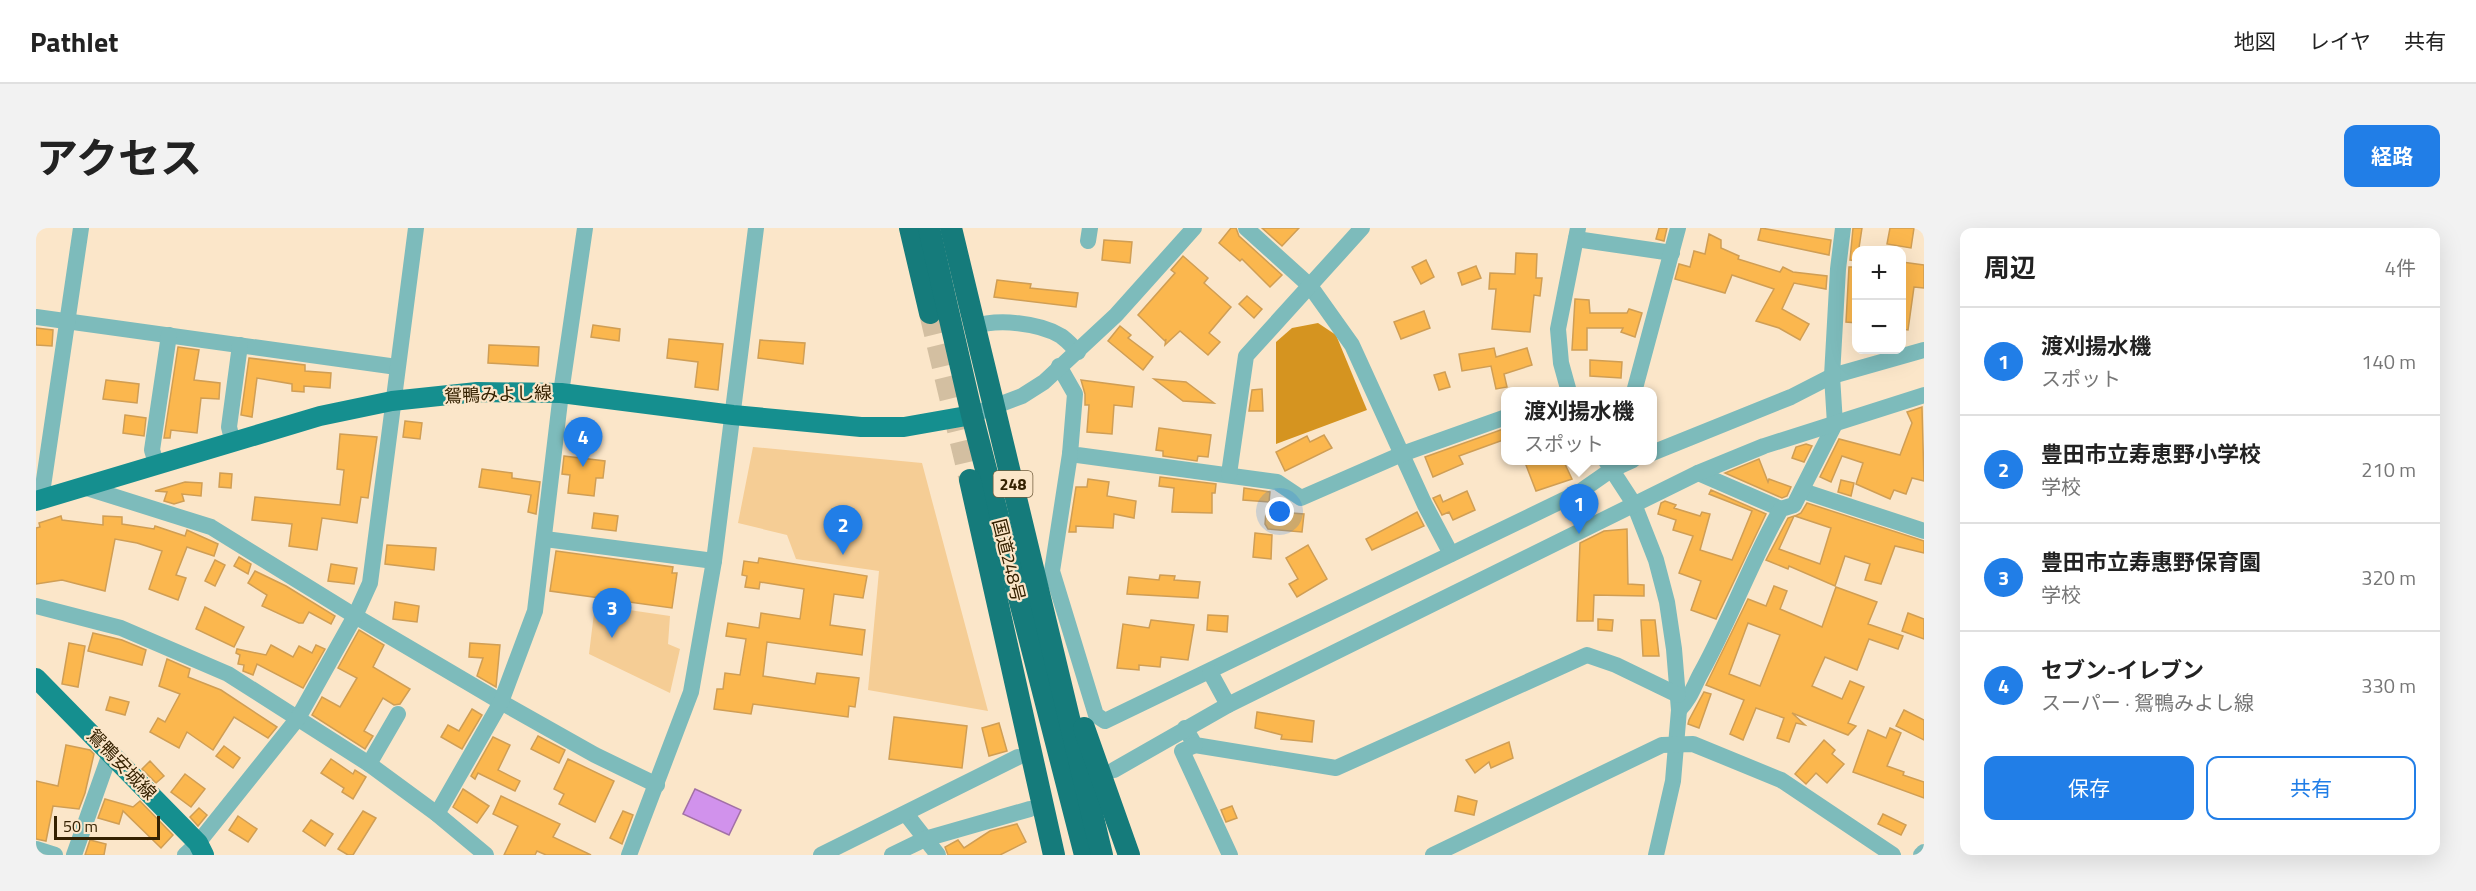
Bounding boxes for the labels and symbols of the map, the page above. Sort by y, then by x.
street label: 鴛鴨みよし線 [444,379,552,409]
pin: 4 [564,418,602,467]
road number: 248 [994,471,1032,497]
pin: 1 [1560,484,1598,534]
your location [1265,497,1294,526]
pin: 2 [824,506,862,555]
street label: 国道248号 [986,516,1032,604]
pin: 3 [592,588,632,638]
street label: 鴛鴨安城線 [81,722,163,806]
scale bar [54,813,160,840]

